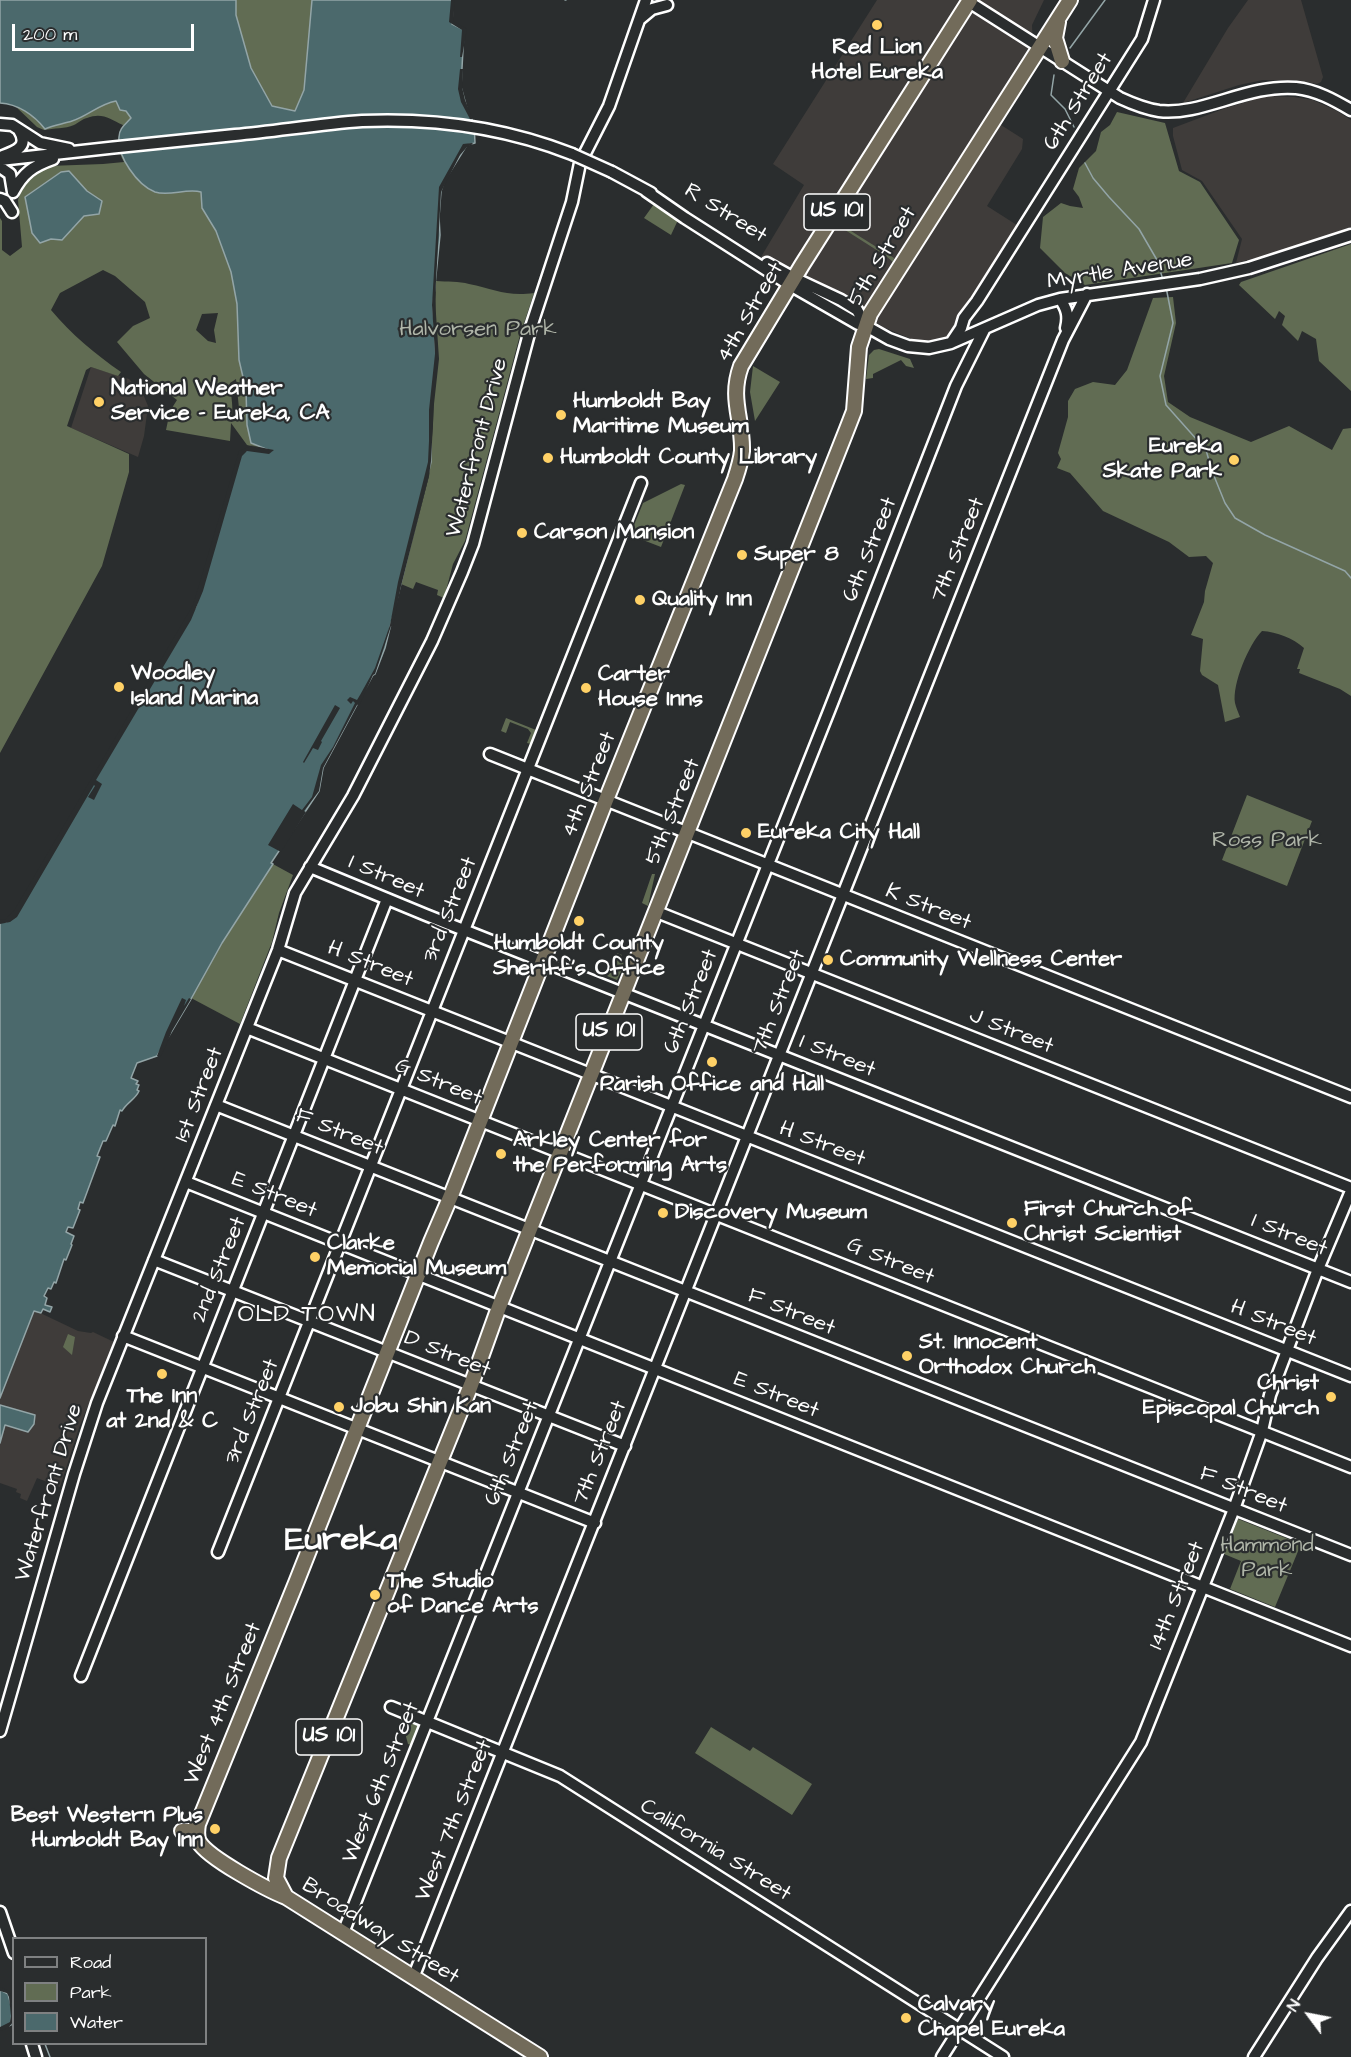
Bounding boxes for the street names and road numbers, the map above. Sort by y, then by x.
street label: 6th Street [1039,48,1119,156]
street label: R Street [679,178,771,250]
road number: US 101 [804,194,870,230]
street label: 5th Street [843,202,923,312]
street label: Myrtle Avenue [1045,247,1195,297]
street label: 4th Street [712,258,790,368]
street label: Waterfront Drive [441,356,515,540]
street label: 6th Street [838,494,904,606]
street label: 7th Street [926,494,992,606]
street label: 4th Street [557,728,623,842]
street label: 5th Street [641,755,707,869]
street label: I Street [344,850,428,906]
street label: 3rd Street [418,853,484,967]
street label: K Street [881,879,975,937]
street label: H Street [323,936,417,994]
street label: 6th Street [659,946,725,1058]
street label: 7th Street [747,946,813,1058]
street label: J Street [965,1003,1057,1061]
road number: US 101 [576,1014,642,1050]
street label: I Street [795,1030,879,1084]
street label: 1st Street [170,1044,230,1146]
street label: G Street [390,1054,486,1112]
street label: F Street [291,1104,387,1162]
street label: H Street [775,1117,869,1173]
street label: E Street [227,1167,321,1225]
street label: I Street [1247,1209,1331,1263]
street label: 2nd Street [187,1213,253,1327]
street label: G Street [842,1233,938,1291]
street label: F Street [743,1284,839,1342]
street label: H Street [1226,1295,1320,1353]
street label: D Street [400,1326,494,1384]
street label: 3rd Street [220,1355,286,1469]
street label: E Street [729,1367,823,1425]
street label: 7th Street [568,1397,634,1509]
street label: 6th Street [480,1398,546,1510]
street label: Waterfront Drive [10,1401,90,1585]
street label: F Street [1195,1462,1291,1520]
street label: 14th Street [1144,1538,1212,1654]
street label: West 4th Street [179,1619,269,1789]
street label: West 6th Street [338,1699,426,1867]
road number: US 101 [296,1719,362,1755]
street label: West 7th Street [411,1737,499,1905]
street label: California Street [635,1794,795,1908]
street label: Broadway Street [297,1873,463,1991]

